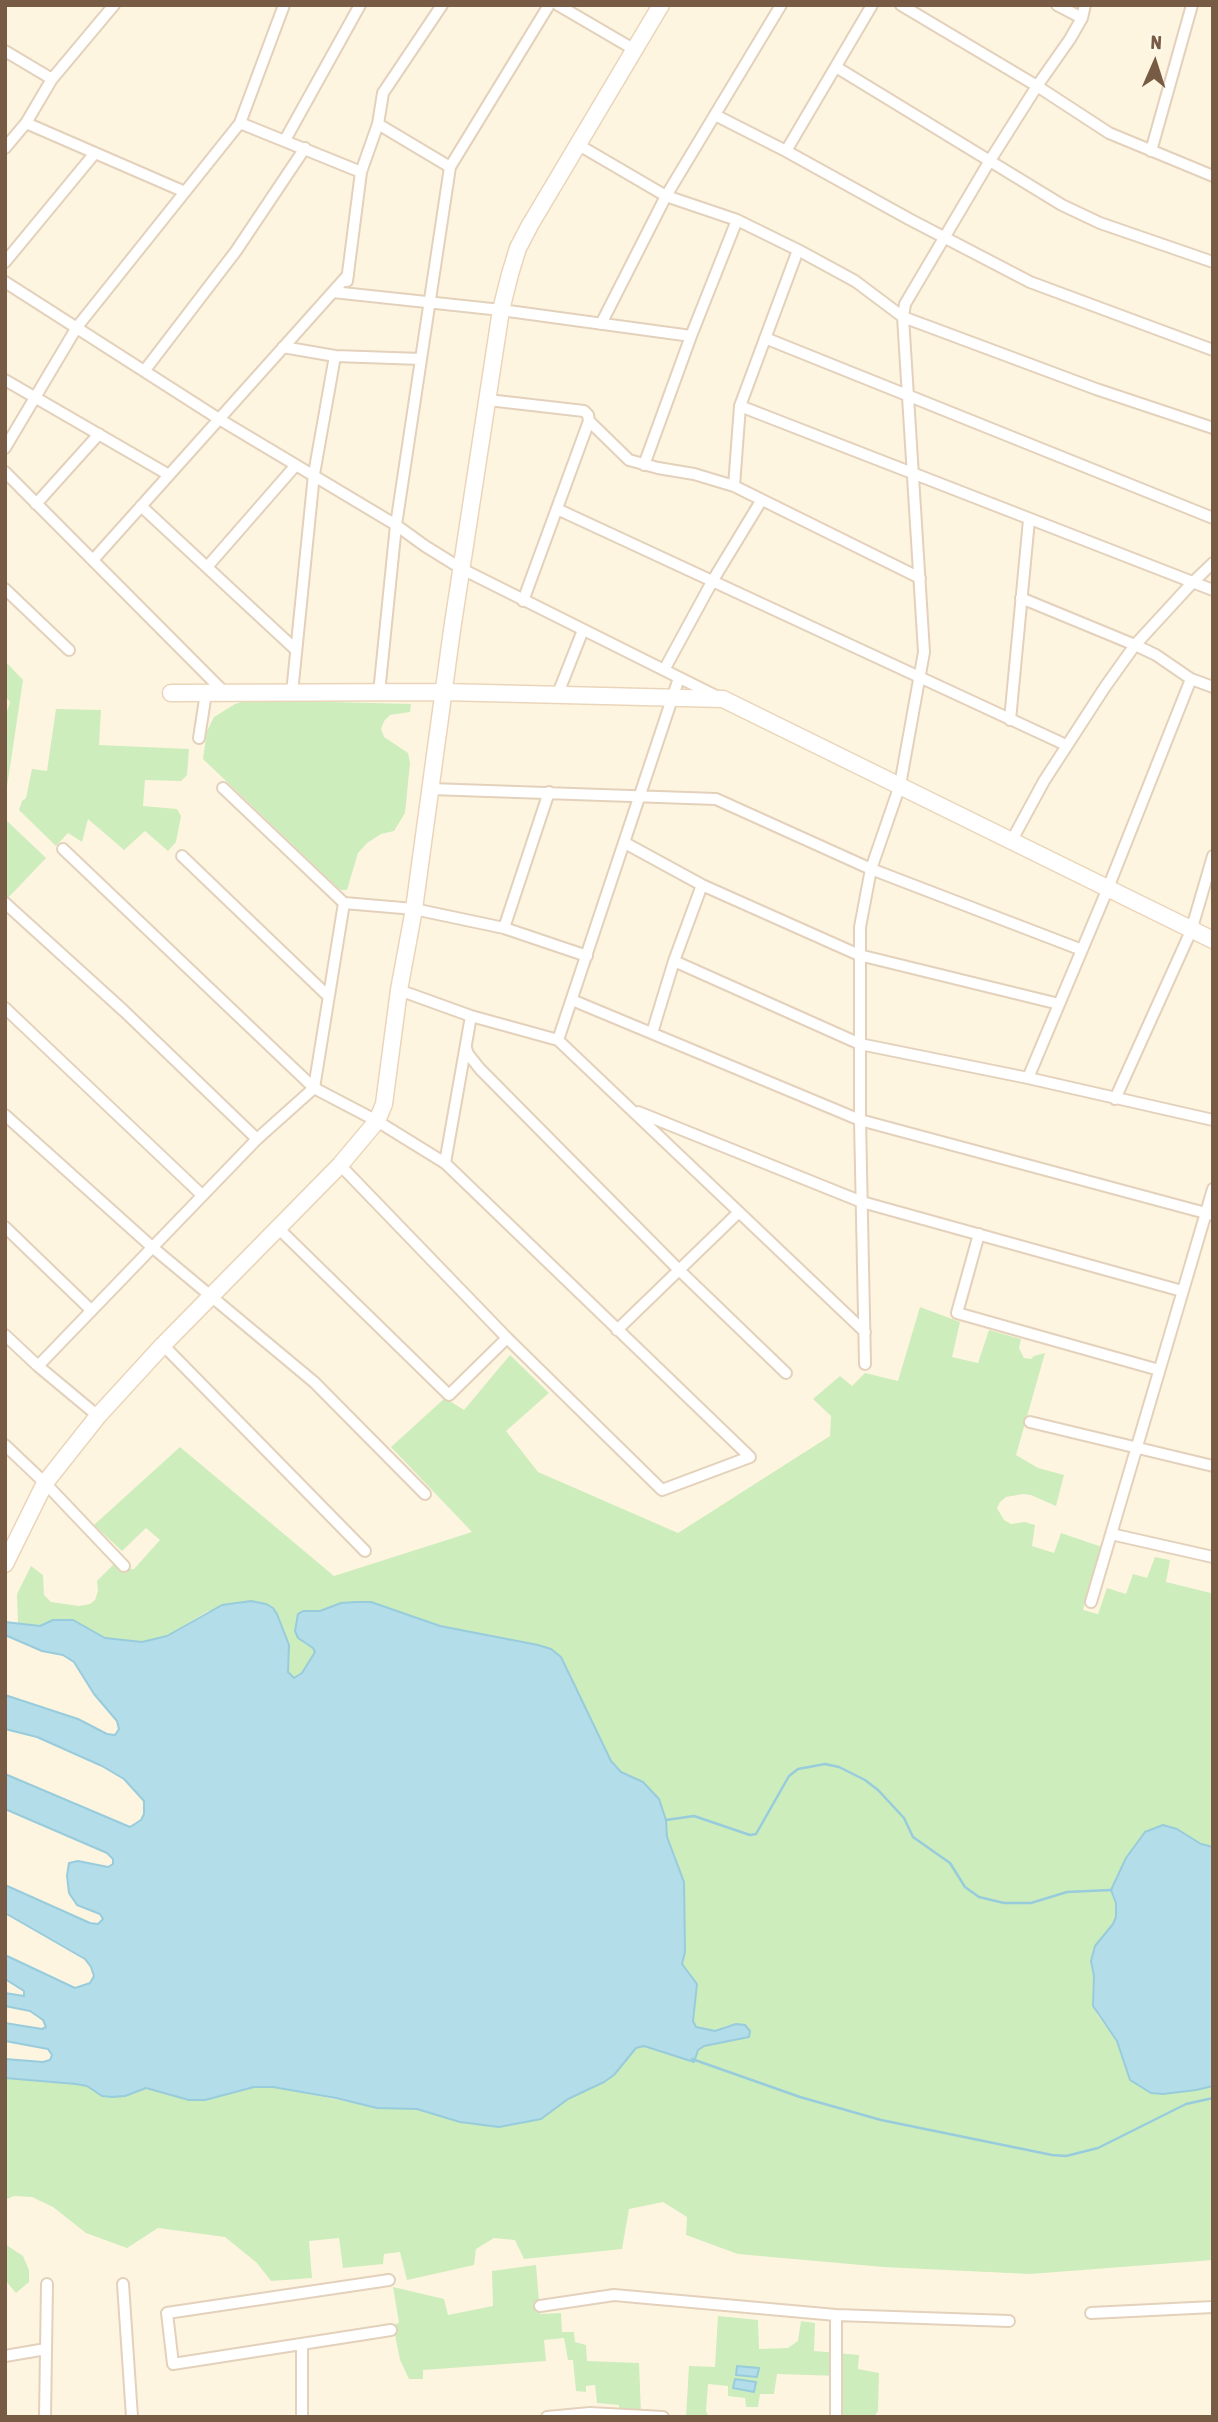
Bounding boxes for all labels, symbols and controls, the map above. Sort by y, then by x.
north arrow [1120,28,1190,98]
text: N [1150,31,1162,53]

